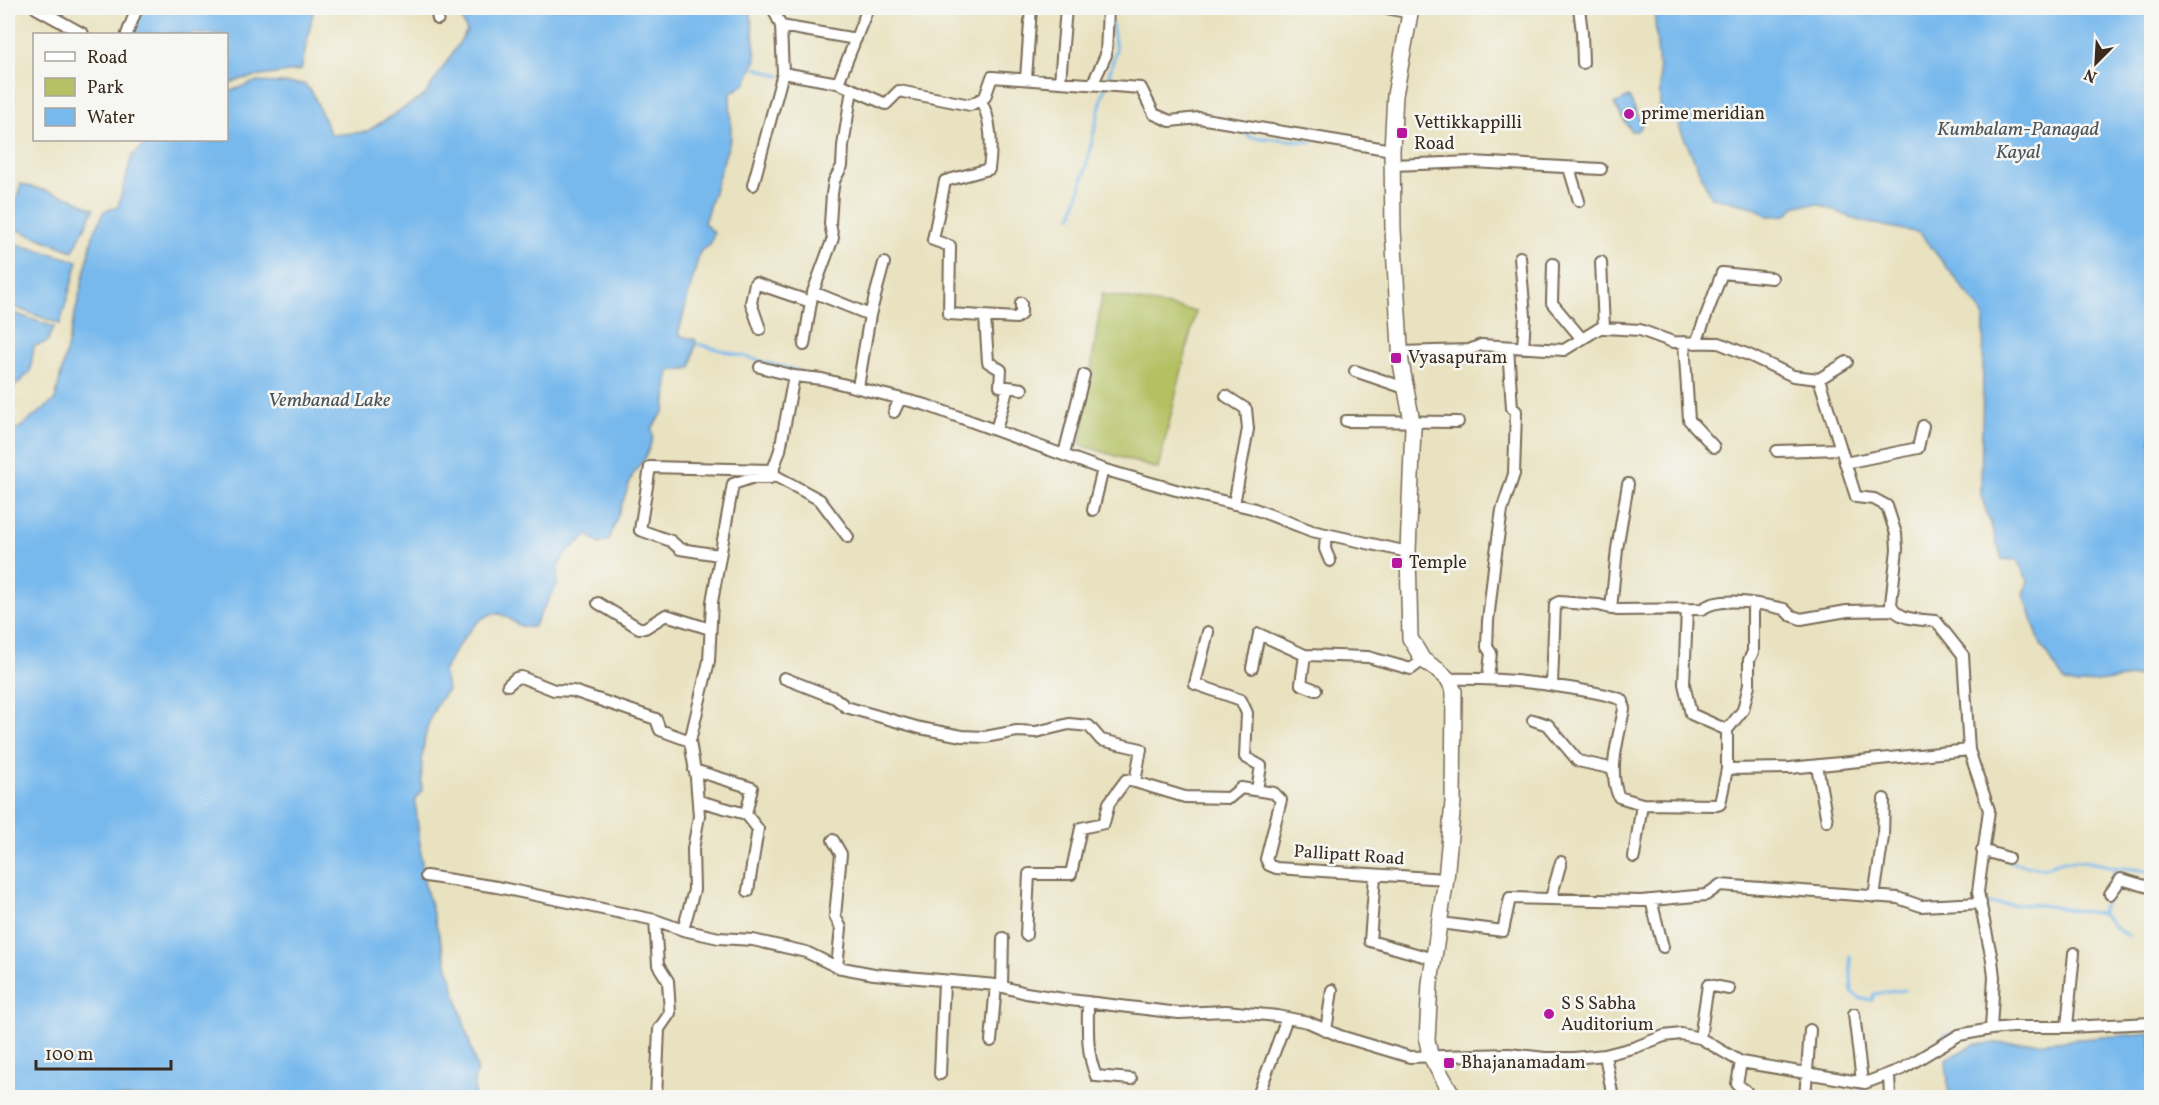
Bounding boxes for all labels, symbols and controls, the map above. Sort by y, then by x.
legend [33,33,228,141]
north arrow [2066,33,2126,93]
text: Road [87,46,128,71]
text: N [2081,62,2100,87]
text: Park [87,76,124,101]
place label: prime meridian [1641,102,1765,127]
text: Water [87,106,135,131]
marker: prime meridian [1622,107,1636,121]
place label: Vettikkappilli Road [1414,111,1522,157]
water label: Kumbalam-Panagad Kayal [1937,116,2100,167]
marker: Vettikkappilli Road [1395,126,1409,140]
place label: Vyasapuram [1408,346,1507,371]
marker: Vyasapuram [1389,351,1403,365]
water label: Vembanad Lake [268,387,391,415]
place label: Temple [1409,551,1467,576]
marker: Temple [1390,556,1404,570]
street label: Pallipatt Road [1293,840,1405,872]
place label: S S Sabha Auditorium [1561,992,1654,1038]
marker: S S Sabha Auditorium [1542,1007,1556,1021]
scale bar [36,1033,171,1071]
text: 100 m [45,1043,94,1068]
place label: Bhajanamadam [1461,1051,1586,1076]
marker: Bhajanamadam [1442,1056,1456,1070]

